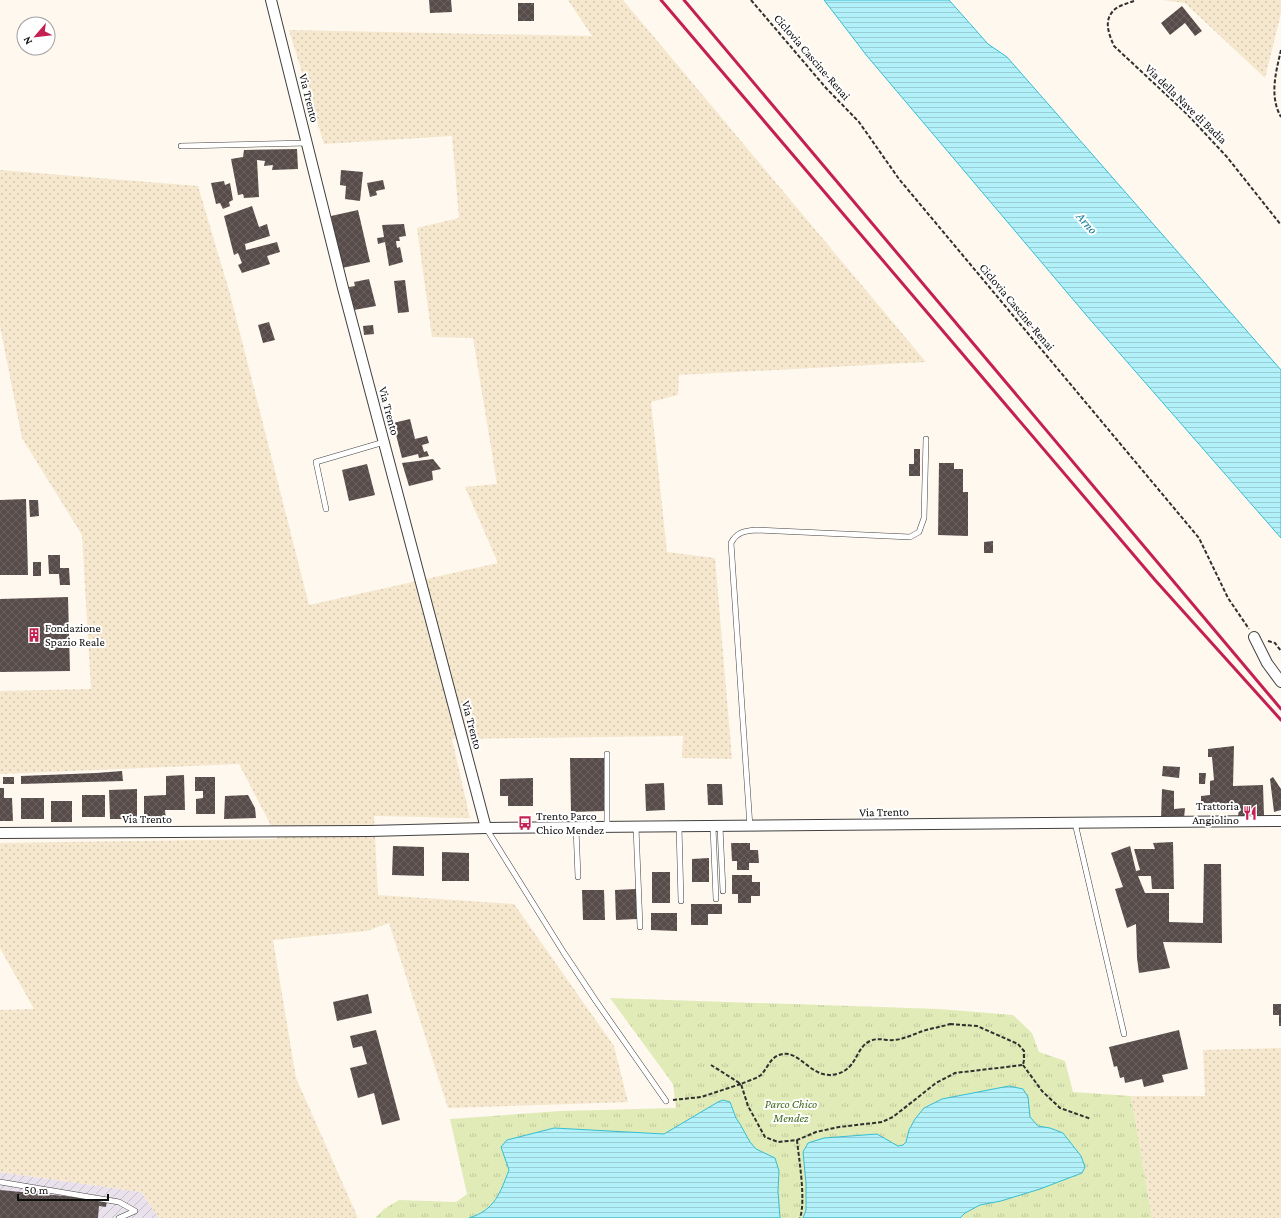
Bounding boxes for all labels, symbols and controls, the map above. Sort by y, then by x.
street label: Ciclovia Cascine-Renai [771,11,853,103]
north arrow [16,16,56,56]
text: N [20,34,34,47]
street label: Via della Nave di Badia [1142,61,1230,147]
street label: Via Trento [296,72,322,124]
water label: Arno [1073,208,1101,237]
street label: Ciclovia Cascine-Renai [977,261,1057,353]
street label: Via Trento [376,385,402,437]
place label: Fondazione Spazio Reale [45,621,105,649]
building icon: Fondazione Spazio Reale [26,627,42,643]
street label: Via Trento [459,699,485,751]
place label: Trattoria Angiolino [1192,799,1239,827]
street label: Via Trento [859,805,909,819]
restaurant icon: Trattoria Angiolino [1242,805,1258,821]
place label: Trento Parco Chico Mendez [536,809,604,837]
street label: Via Trento [122,812,172,826]
bus stop icon: Trento Parco Chico Mendez [517,815,533,831]
park label: Parco Chico Mendez [765,1097,817,1125]
scale bar [18,1176,108,1202]
text: 50 m [24,1183,49,1197]

